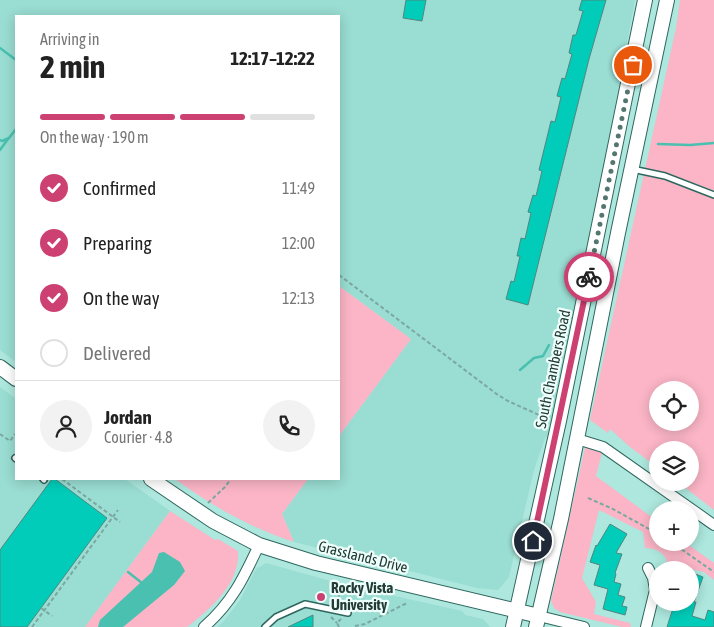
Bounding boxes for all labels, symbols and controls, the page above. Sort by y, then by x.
text: Arriving in [40,30,100,48]
pin [612,44,654,86]
text: 12:17–12:22 [230,47,315,69]
text: 2 min [40,48,105,85]
icon: bag [619,51,647,79]
text: On the way · 190 m [40,128,149,146]
icon: check [40,174,68,202]
text: Confirmed [83,177,156,199]
text: 11:49 [282,179,315,197]
icon: check [40,229,68,257]
text: Preparing [83,232,152,254]
text: 12:00 [282,234,315,252]
courier [564,252,614,302]
icon: bike [575,263,603,291]
icon: check [40,284,68,312]
text: On the way [83,287,160,309]
text: 12:13 [282,289,315,307]
street label: South Chambers Road [532,308,573,430]
text: Delivered [83,342,151,364]
map controls [649,381,699,611]
button: locate [649,381,699,431]
button: person [40,400,92,452]
button: phone [263,400,315,452]
text: Jordan [104,406,152,428]
text: Courier · 4.8 [104,428,173,446]
button: layers [649,441,699,491]
button: + [649,501,699,551]
pin [512,520,554,562]
icon: home [519,527,547,555]
street label: Grasslands Drive [317,537,410,576]
button: − [649,561,699,611]
place label: Rocky Vista University [331,579,393,613]
marker: Rocky Vista University [315,591,327,603]

